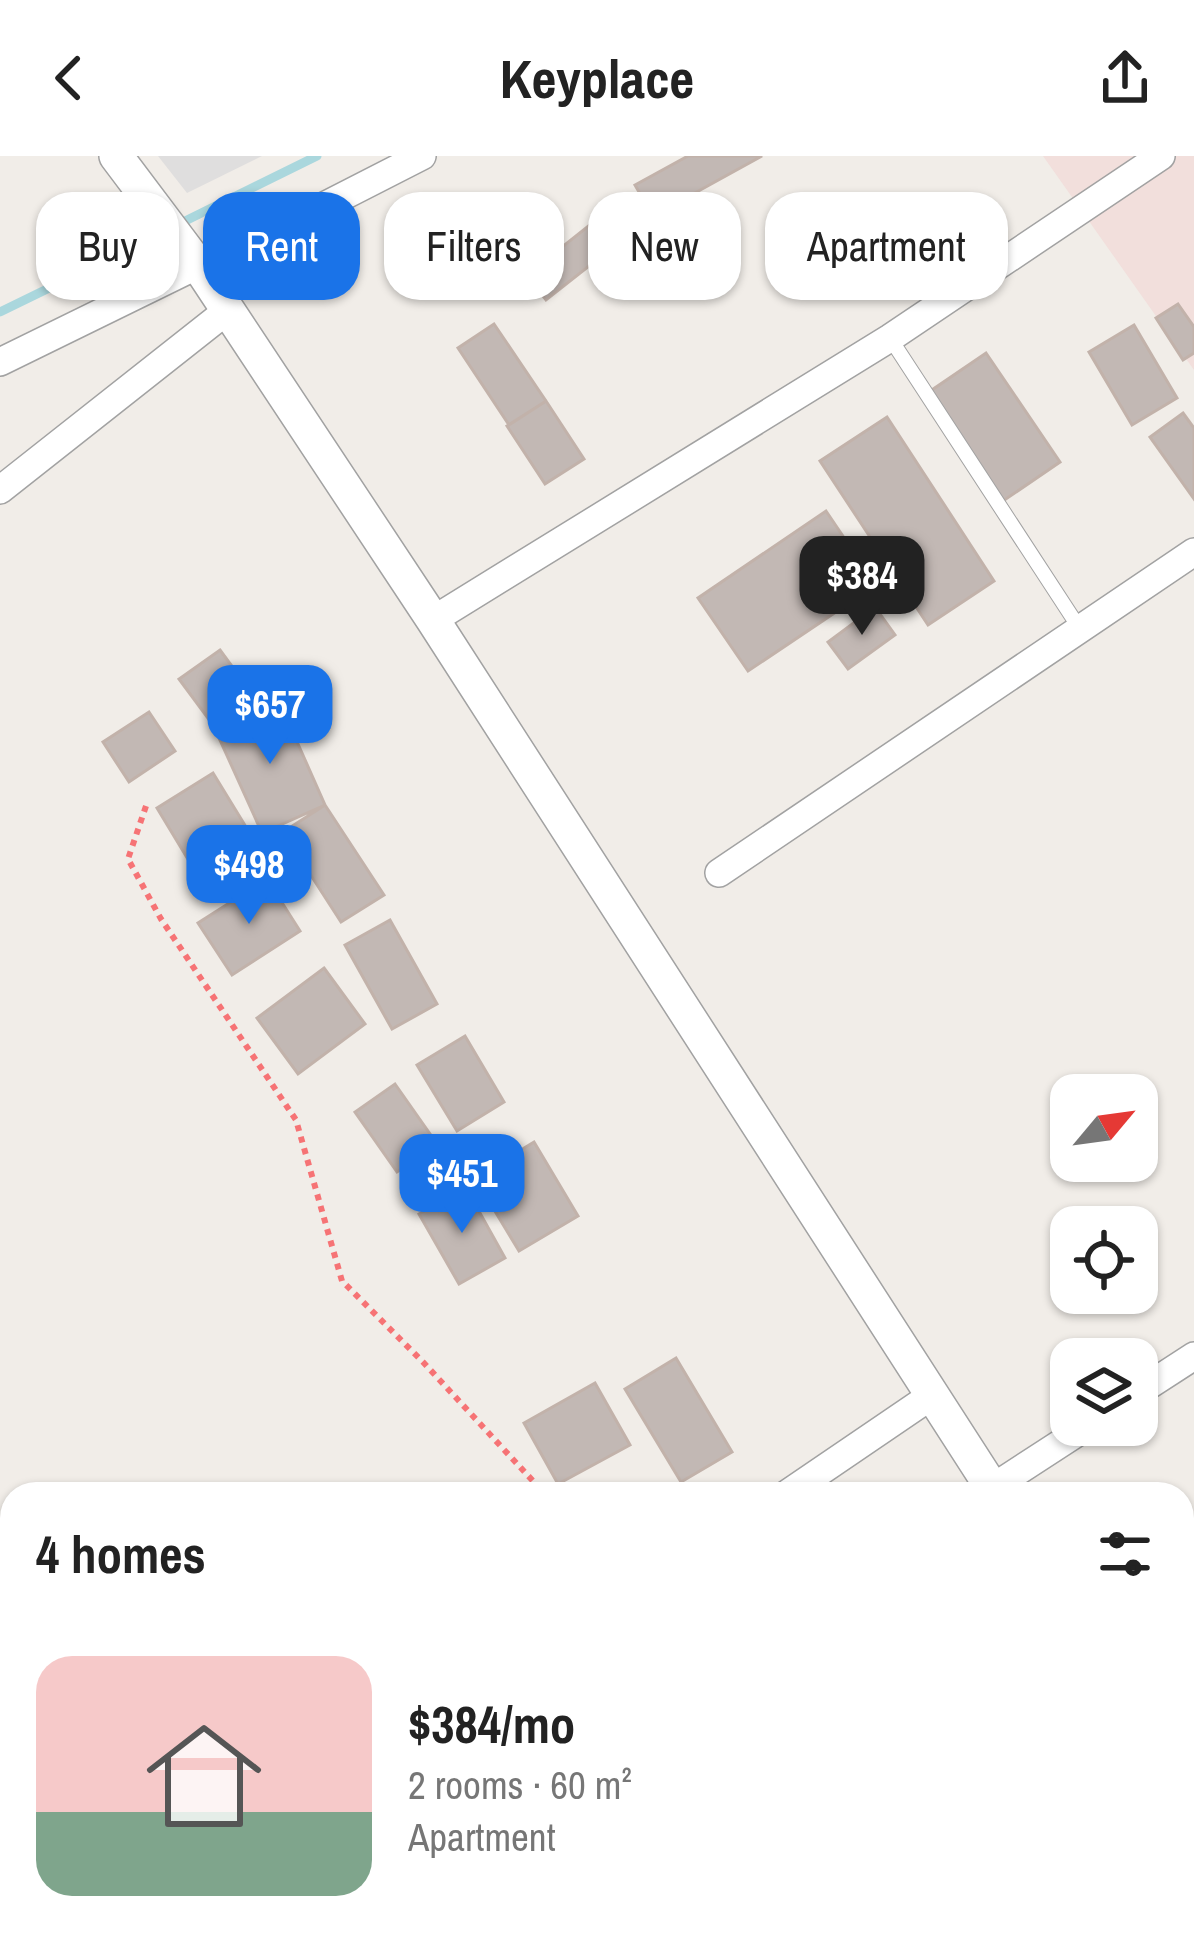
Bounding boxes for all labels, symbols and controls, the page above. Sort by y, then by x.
text: Keyplace [500,42,694,115]
icon: back [36,45,102,111]
icon: share [1092,45,1158,111]
chip: Buy [36,192,179,300]
chip: Rent [203,192,360,300]
chip: Filters [384,192,564,300]
chip: New [588,192,741,300]
chip: Apartment [765,192,1008,300]
pin: $384 [791,536,933,638]
text: $384 [826,549,898,601]
pin: $657 [199,665,341,767]
text: $657 [234,678,306,730]
pin: $498 [178,825,320,927]
text: $498 [213,838,285,890]
north arrow [1050,1074,1158,1182]
map controls [1050,1074,1158,1446]
pin: $451 [391,1134,533,1236]
text: $451 [426,1147,498,1199]
button: locate [1050,1206,1158,1314]
button: layers [1050,1338,1158,1446]
text: 4 homes [36,1520,206,1589]
icon: filters [1092,1521,1158,1587]
text: $384/mo [408,1690,575,1759]
icon: home [132,1704,276,1848]
text: 2 rooms · 60 m² [408,1759,632,1811]
text: Apartment [408,1811,556,1863]

